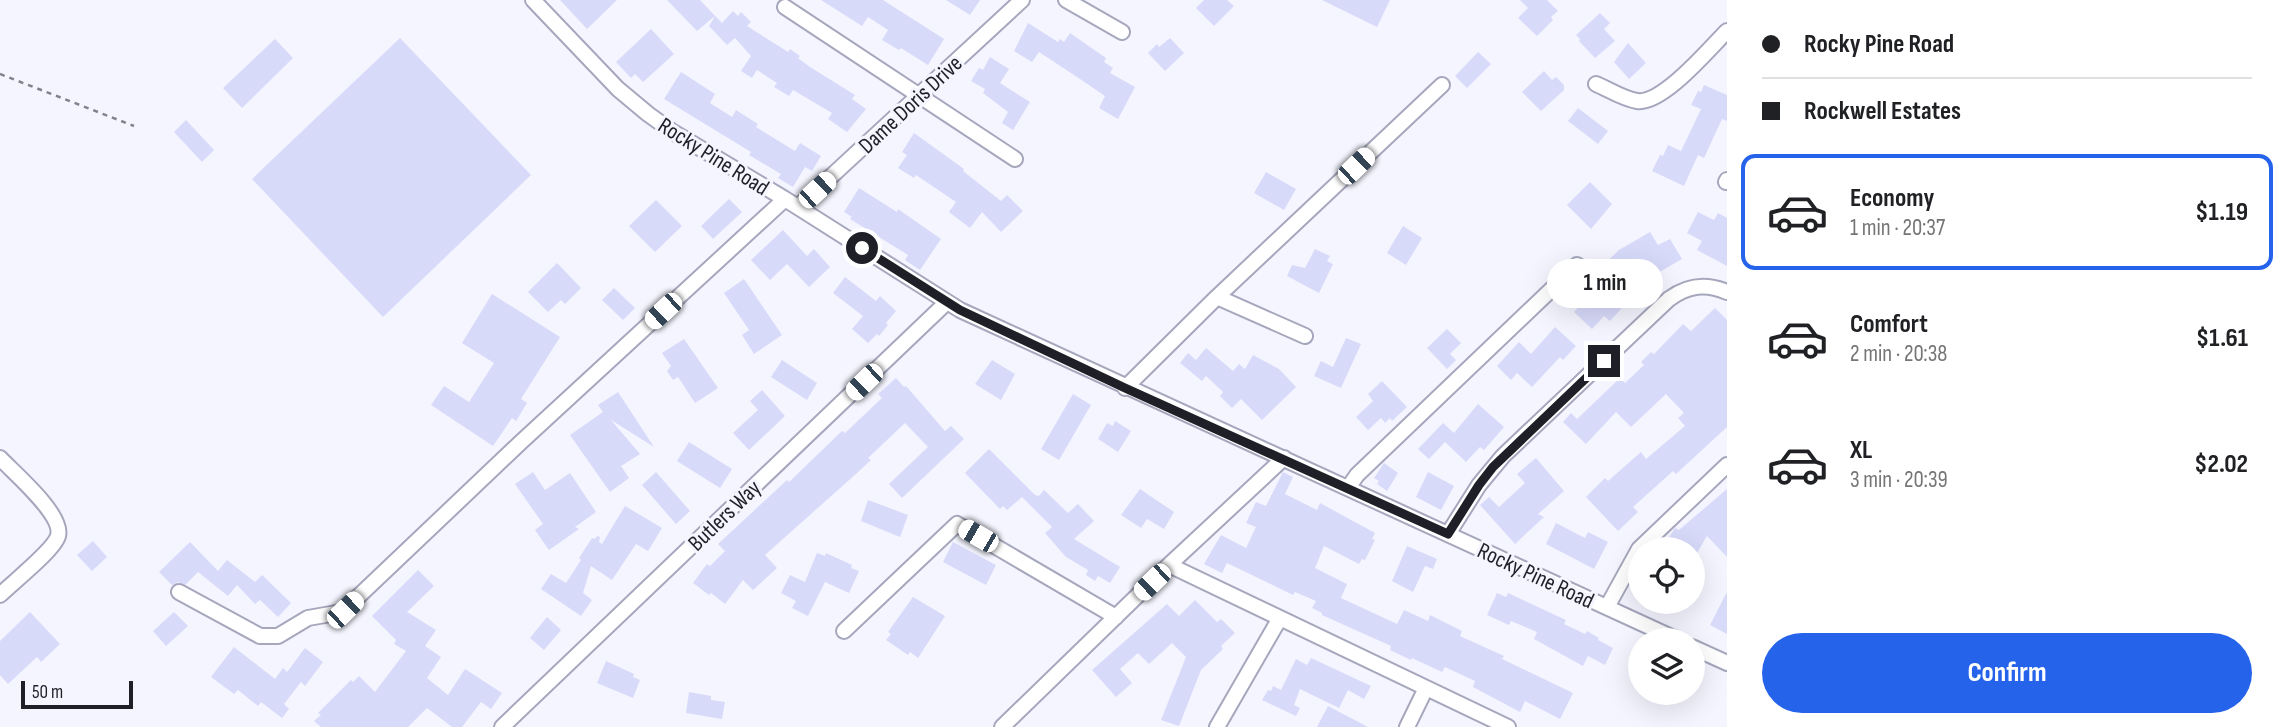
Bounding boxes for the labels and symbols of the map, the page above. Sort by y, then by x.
street label: Dame Doris Drive [853,50,968,160]
street label: Rocky Pine Road [653,112,774,202]
car [1334,144,1379,188]
car [795,168,840,212]
route start [846,232,878,264]
callout: 1 min [1546,260,1662,308]
car [641,289,686,333]
route end [1588,345,1620,377]
car [842,360,887,404]
street label: Butlers Way [682,474,767,557]
car [955,516,1002,556]
street label: Rocky Pine Road [1473,537,1598,615]
car [1130,560,1175,604]
car [323,588,368,632]
scale bar [21,678,133,710]

